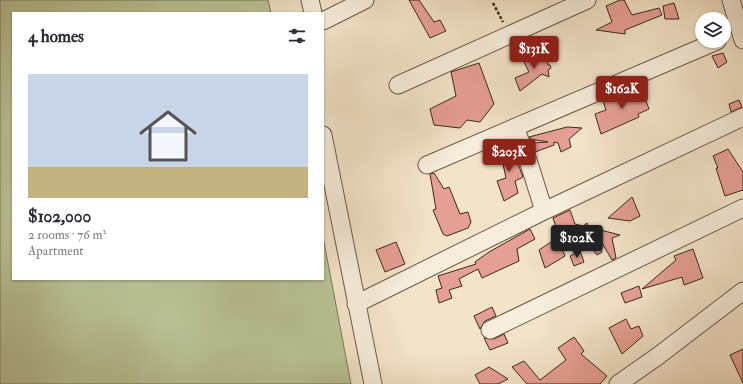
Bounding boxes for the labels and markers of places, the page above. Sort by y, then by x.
pin: $131K [506,36,562,70]
pin: $162K [594,76,650,110]
pin: $203K [481,139,537,173]
pin: $102K [549,225,605,259]

